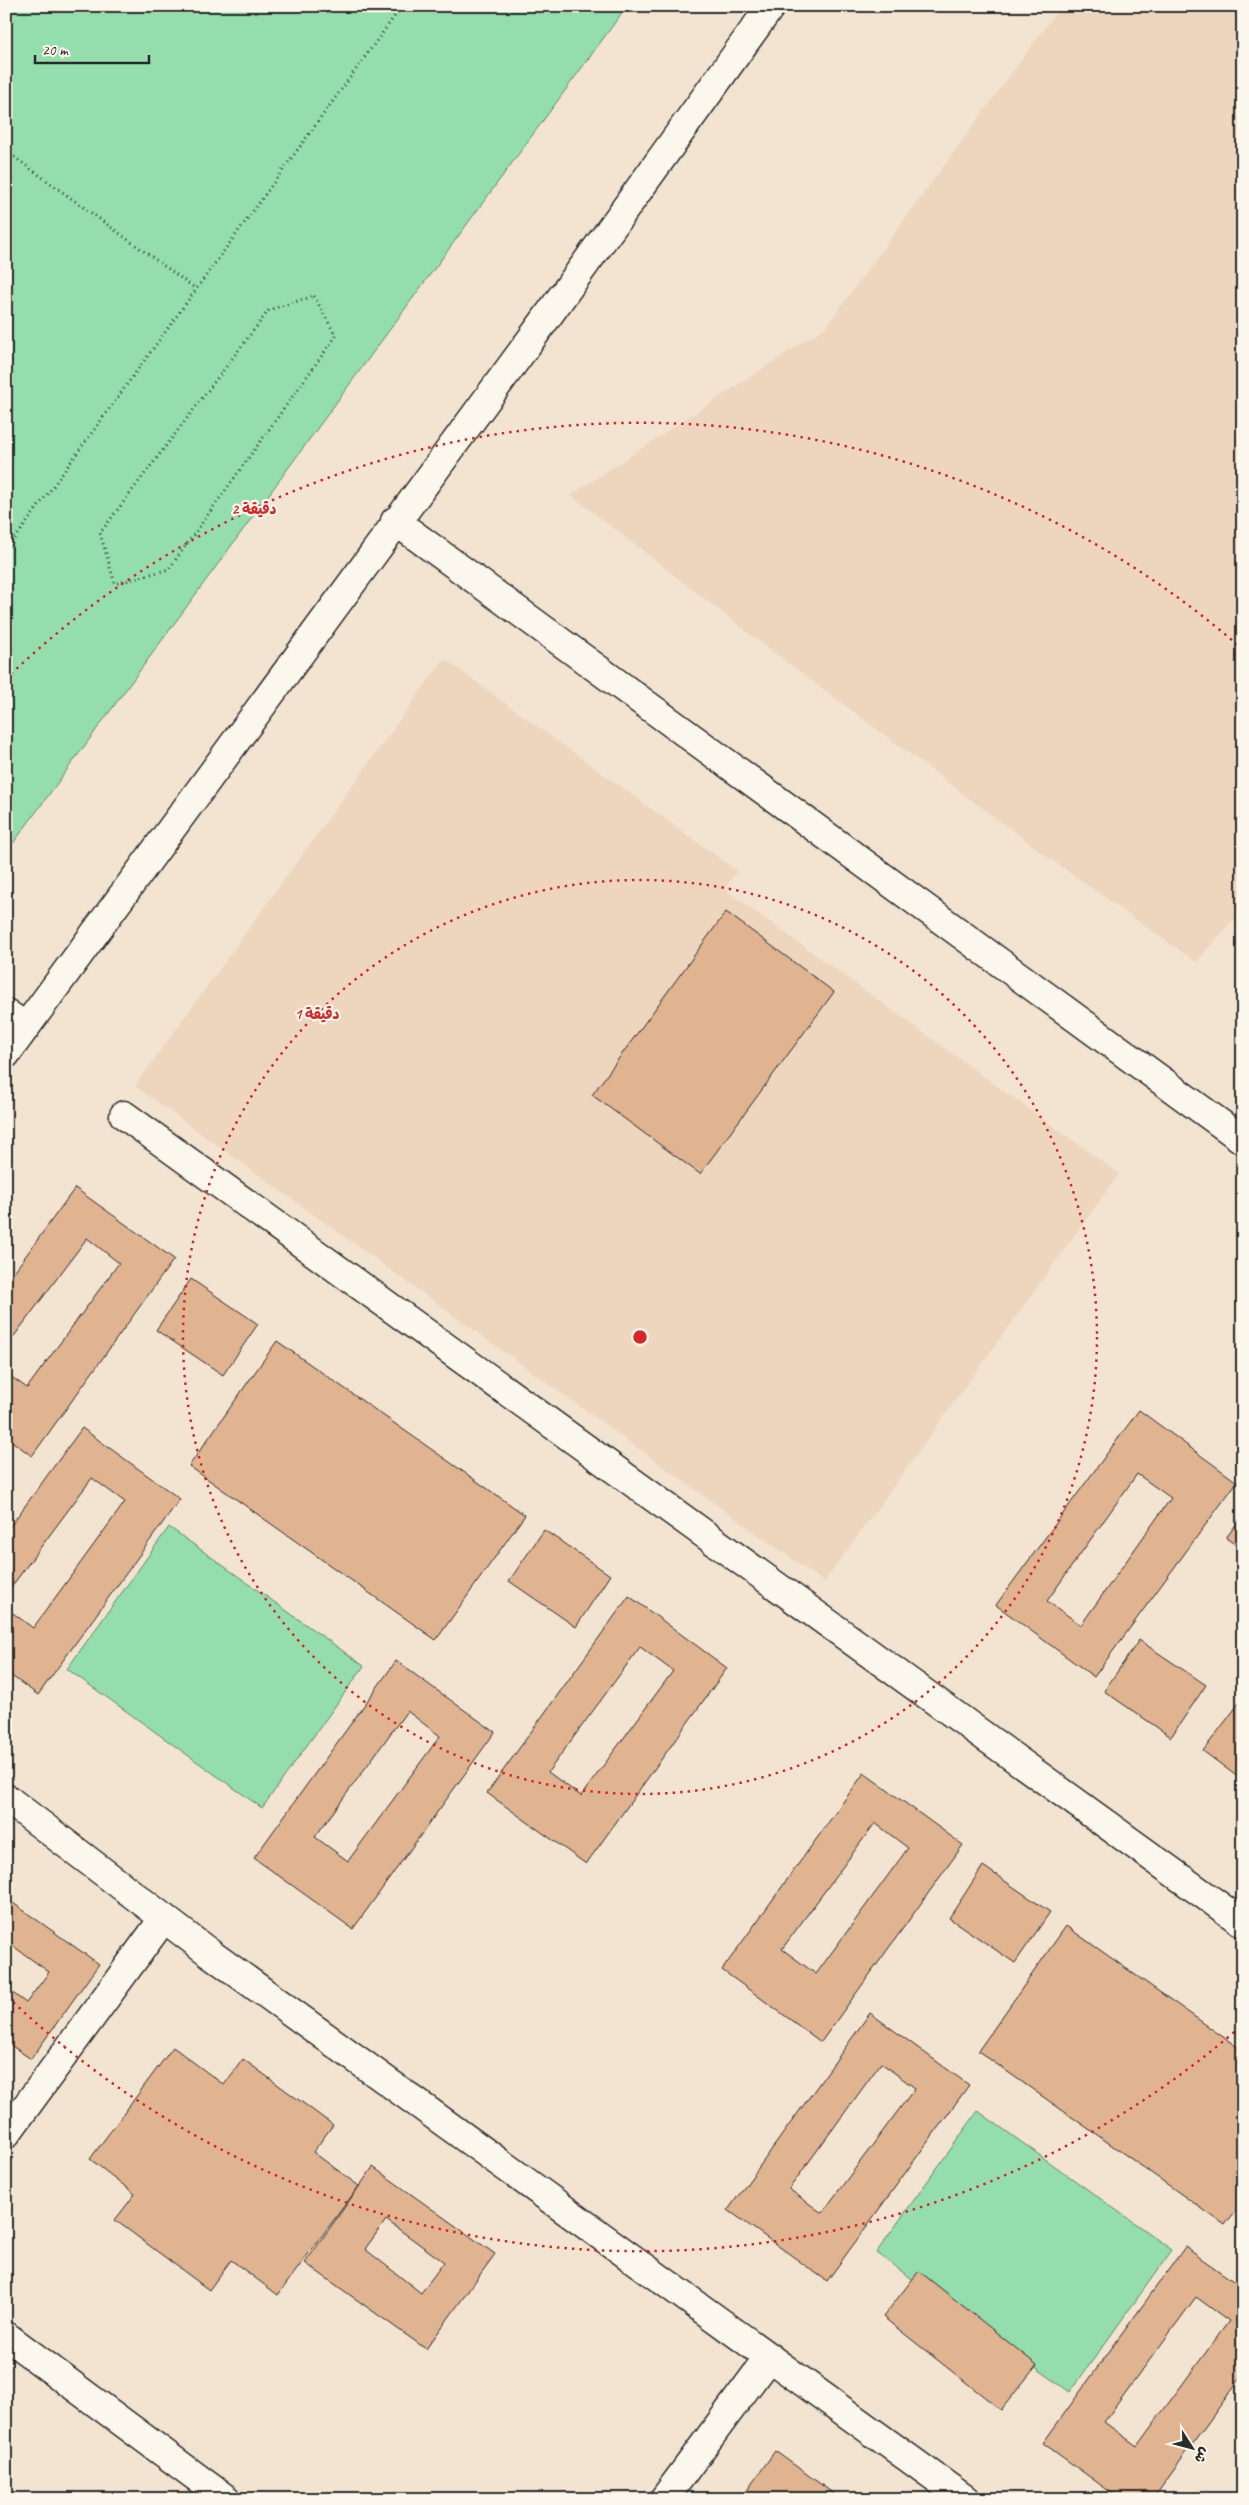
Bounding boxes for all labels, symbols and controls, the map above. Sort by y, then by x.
scale bar [35,32,149,64]
text: 20 m [42,41,69,60]
text: 2 دقيقة [232,500,277,519]
text: 1 دقيقة [295,1005,340,1024]
centre of rings [631,1328,649,1346]
north arrow [1166,2422,1216,2472]
text: ش [1191,2444,1214,2467]

